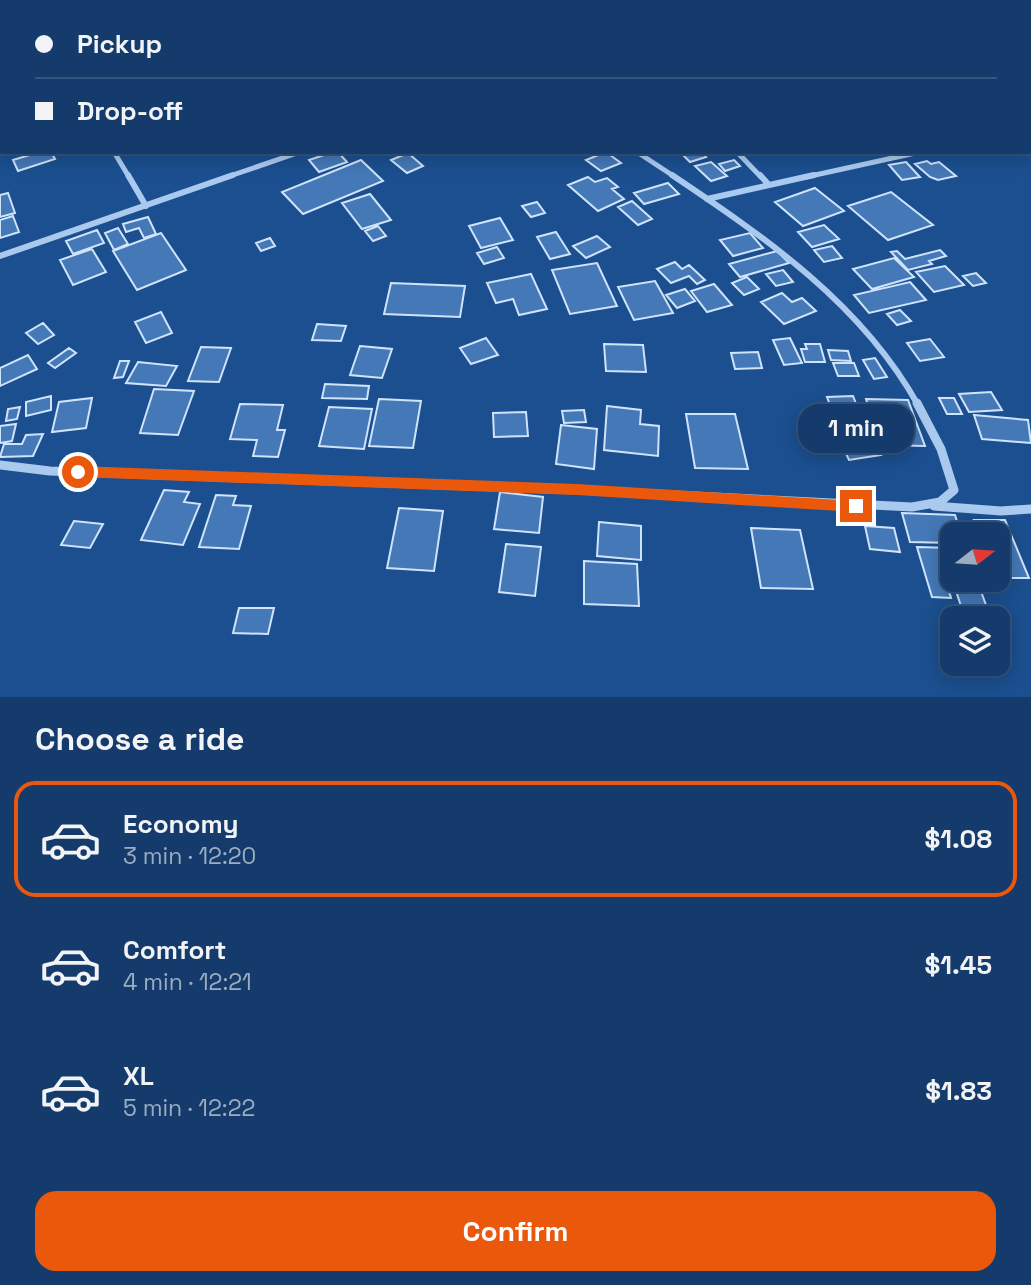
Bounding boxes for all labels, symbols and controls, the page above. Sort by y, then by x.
text: Pickup [77,27,162,61]
text: Drop-off [77,94,183,128]
callout: 1 min [798,405,914,454]
text: 1 min [828,413,884,443]
route start [62,456,94,488]
route end [840,490,872,522]
north arrow [940,522,1010,592]
map controls [940,522,1010,676]
button: layers [940,606,1010,676]
text: Choose a ride [35,719,245,759]
text: Economy [123,807,239,841]
icon: car [39,808,102,871]
text: $1.08 [925,822,992,856]
text: 3 min · 12:20 [123,841,256,871]
text: Comfort [123,933,226,967]
icon: car [39,934,102,997]
text: $1.45 [925,948,992,982]
text: 4 min · 12:21 [123,967,252,997]
text: XL [123,1059,154,1093]
icon: car [39,1060,102,1123]
text: $1.83 [925,1074,992,1108]
text: 5 min · 12:22 [123,1093,255,1123]
button: Confirm [35,1191,996,1271]

